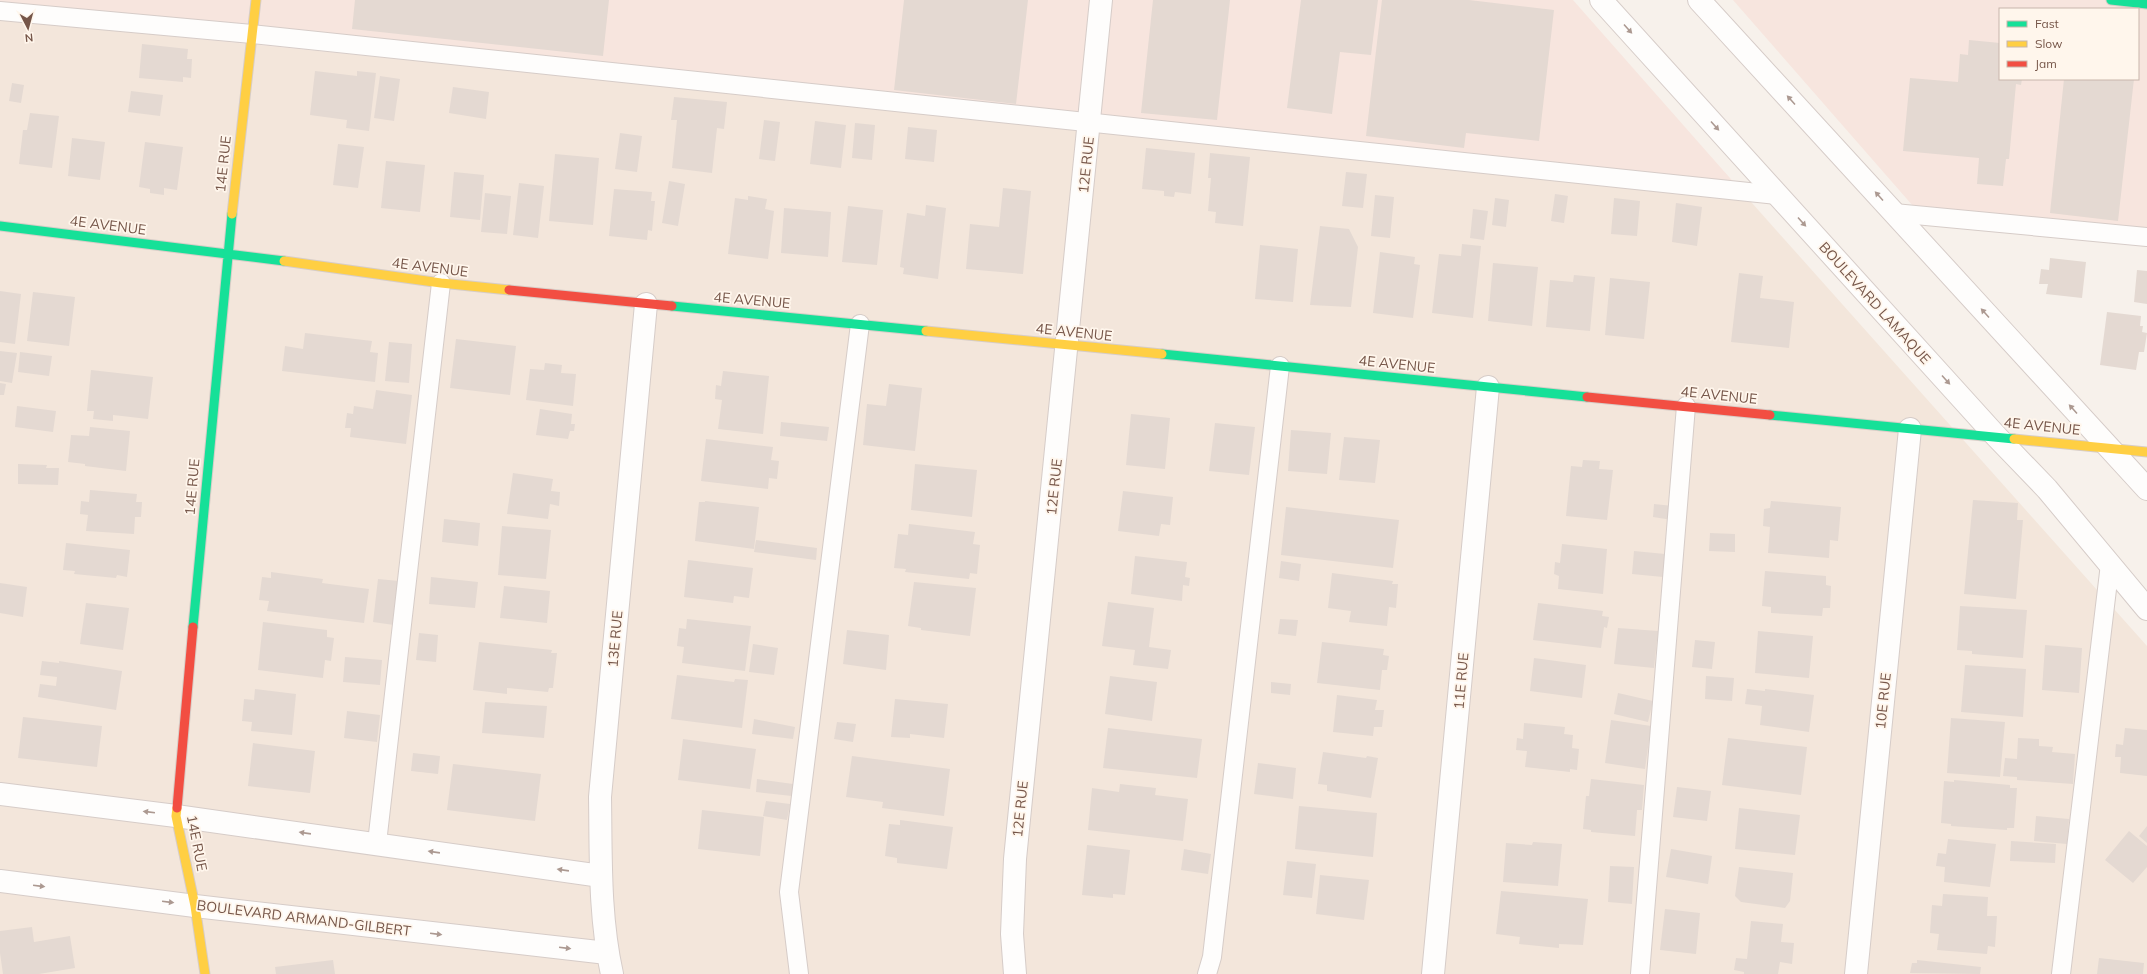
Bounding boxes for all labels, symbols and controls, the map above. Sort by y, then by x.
north arrow [8,8,48,48]
legend [1999,8,2139,80]
text: Fast [2035,16,2059,31]
one-way arrow [1623,24,1632,34]
text: N [24,31,34,45]
text: Slow [2035,36,2063,51]
text: Jam [2035,56,2057,71]
one-way arrow [1787,95,1796,105]
one-way arrow [1710,120,1719,131]
street label: 14E RUE [211,135,235,193]
street label: 12E RUE [1074,136,1098,194]
one-way arrow [1874,191,1883,201]
street label: 4E AVENUE [69,211,147,239]
one-way arrow [1797,217,1806,227]
street label: BOULEVARD LAMAQUE [1815,238,1935,368]
street label: 4E AVENUE [391,253,469,281]
street label: 4E AVENUE [713,288,791,312]
one-way arrow [1980,308,1990,318]
street label: 4E AVENUE [1035,319,1113,345]
street label: 4E AVENUE [1358,351,1436,377]
one-way arrow [1941,375,1950,386]
street label: 4E AVENUE [1680,382,1758,408]
one-way arrow [2068,404,2077,414]
street label: 4E AVENUE [2003,413,2081,439]
street label: 14E RUE [181,458,203,516]
street label: 12E RUE [1042,458,1066,516]
street label: 13E RUE [604,610,626,668]
street label: 11E RUE [1450,652,1472,710]
street label: 10E RUE [1871,672,1895,730]
street label: 12E RUE [1008,780,1032,838]
one-way arrow [143,809,155,815]
street label: 14E RUE [183,813,211,873]
one-way arrow [299,830,311,836]
one-way arrow [428,849,440,855]
one-way arrow [556,867,569,873]
one-way arrow [33,883,45,889]
street label: BOULEVARD ARMAND-GILBERT [196,896,413,940]
one-way arrow [162,899,174,906]
one-way arrow [430,930,442,937]
one-way arrow [559,945,571,952]

